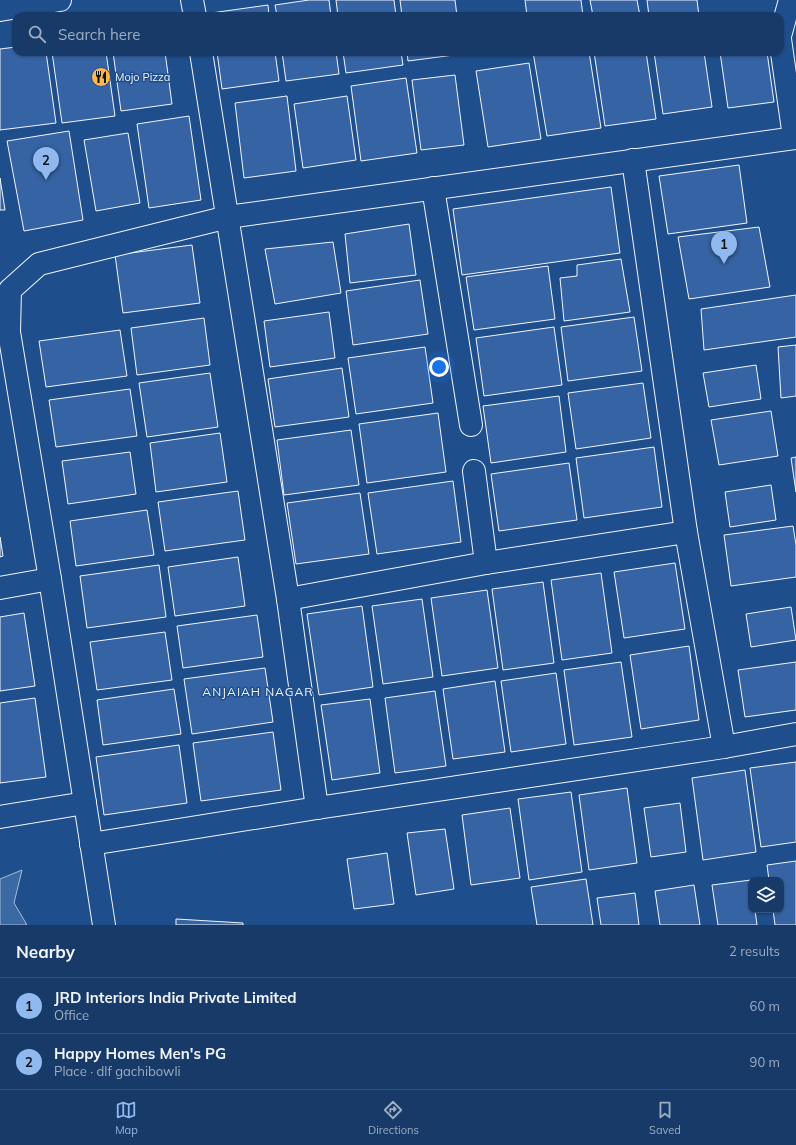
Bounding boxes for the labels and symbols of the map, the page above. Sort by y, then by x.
restaurant icon: Mojo Pizza [90,66,112,88]
place label: Mojo Pizza [115,70,170,84]
pin: 2 [33,147,59,180]
pin: 1 [711,231,737,264]
your location [429,357,449,377]
district label: ANJAIAH NAGAR [202,684,314,699]

